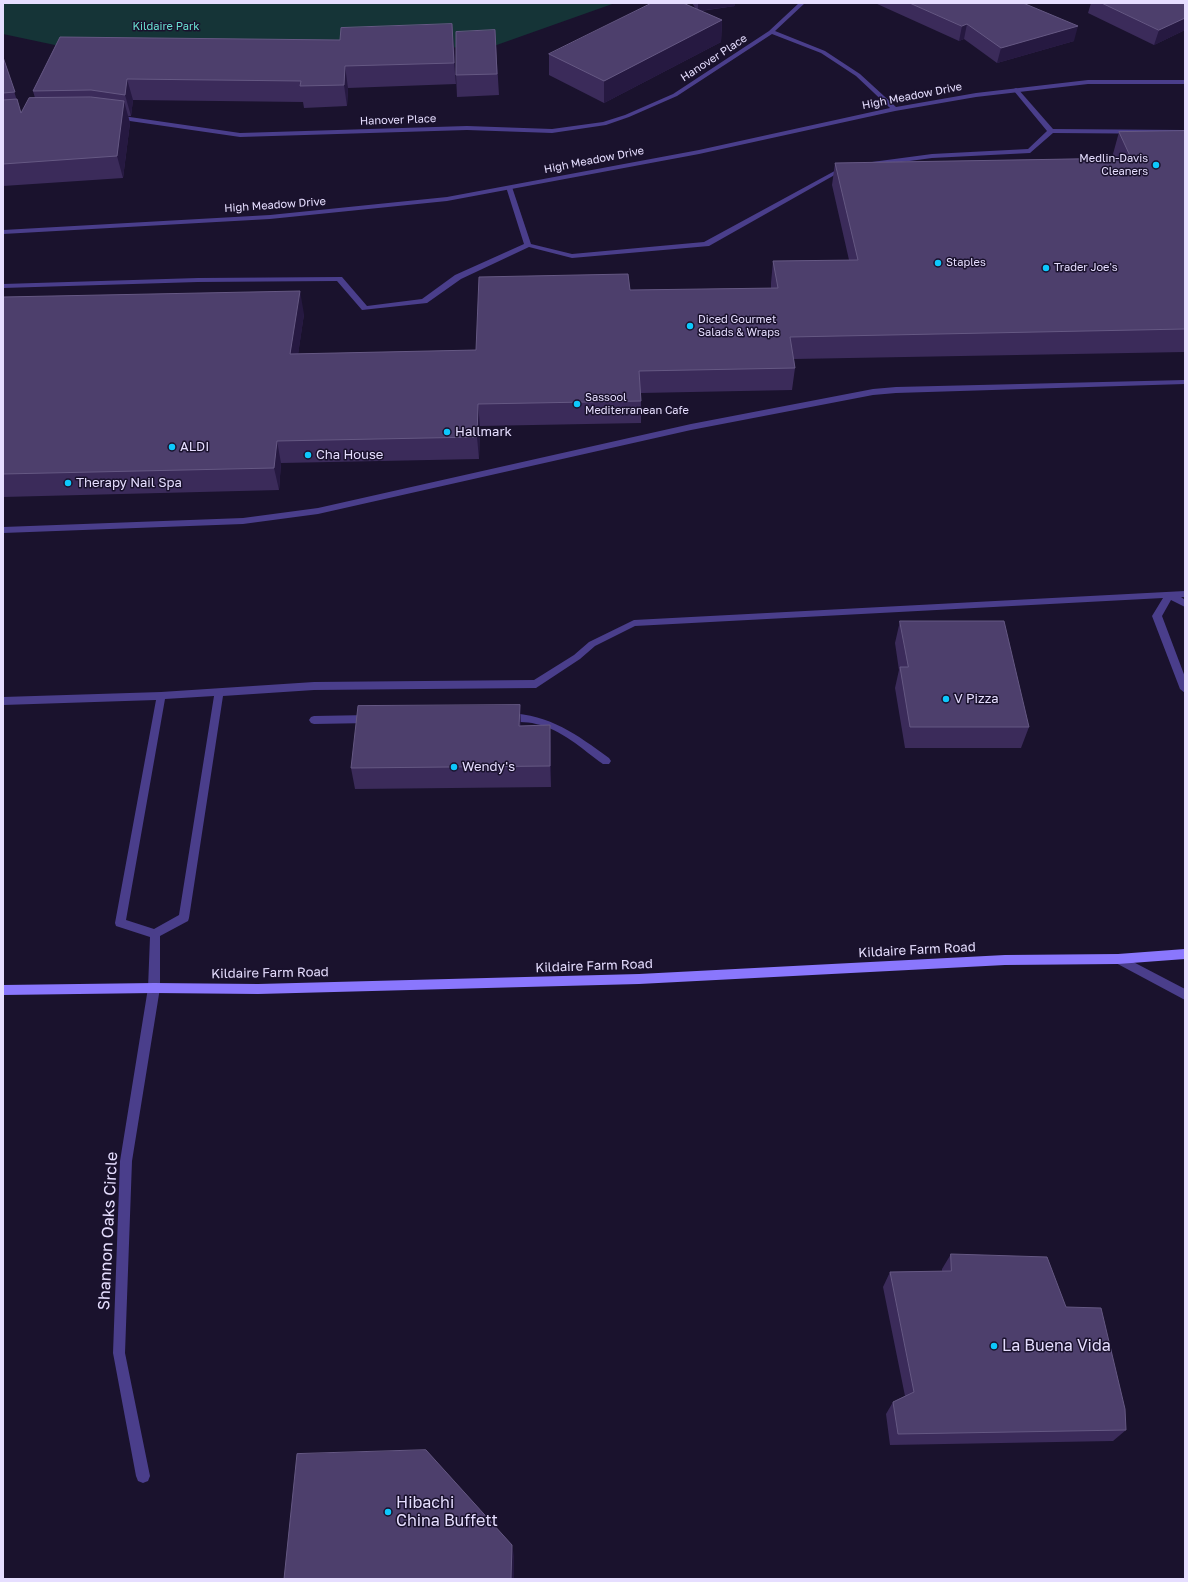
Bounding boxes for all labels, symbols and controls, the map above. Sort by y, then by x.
park label: Kildaire Park [132,20,200,34]
street label: Hanover Place [678,32,750,84]
street label: High Meadow Drive [861,80,963,112]
street label: Hanover Place [360,112,436,128]
street label: High Meadow Drive [543,144,645,176]
place label: Medlin-Davis Cleaners [1079,152,1148,178]
marker: Medlin-Davis Cleaners [1151,160,1161,170]
street label: High Meadow Drive [224,195,326,215]
place label: Staples [946,256,986,270]
marker: Staples [933,258,943,268]
place label: Trader Joe's [1054,261,1118,275]
marker: Trader Joe's [1041,263,1051,273]
place label: Diced Gourmet Salads & Wraps [698,313,780,339]
marker: Diced Gourmet Salads & Wraps [685,321,695,331]
place label: Sassool Mediterranean Cafe [585,391,689,417]
marker: Sassool Mediterranean Cafe [572,399,582,409]
place label: Hallmark [455,424,512,440]
marker: Hallmark [442,427,452,437]
place label: ALDI [180,439,209,455]
marker: ALDI [167,442,177,452]
place label: Cha House [316,447,383,463]
marker: Cha House [303,450,313,460]
place label: Therapy Nail Spa [76,475,182,491]
marker: Therapy Nail Spa [63,478,73,488]
place label: V Pizza [954,691,999,707]
marker: V Pizza [941,694,951,704]
place label: Wendy's [462,759,515,775]
marker: Wendy's [449,762,459,772]
street label: Kildaire Farm Road [858,939,976,961]
street label: Kildaire Farm Road [535,956,653,976]
street label: Kildaire Farm Road [211,964,329,982]
street label: Shannon Oaks Circle [94,1151,122,1311]
place label: La Buena Vida [1002,1336,1111,1356]
marker: La Buena Vida [989,1341,999,1351]
place label: Hibachi China Buffett [396,1493,498,1531]
marker: Hibachi China Buffett [383,1507,393,1517]

